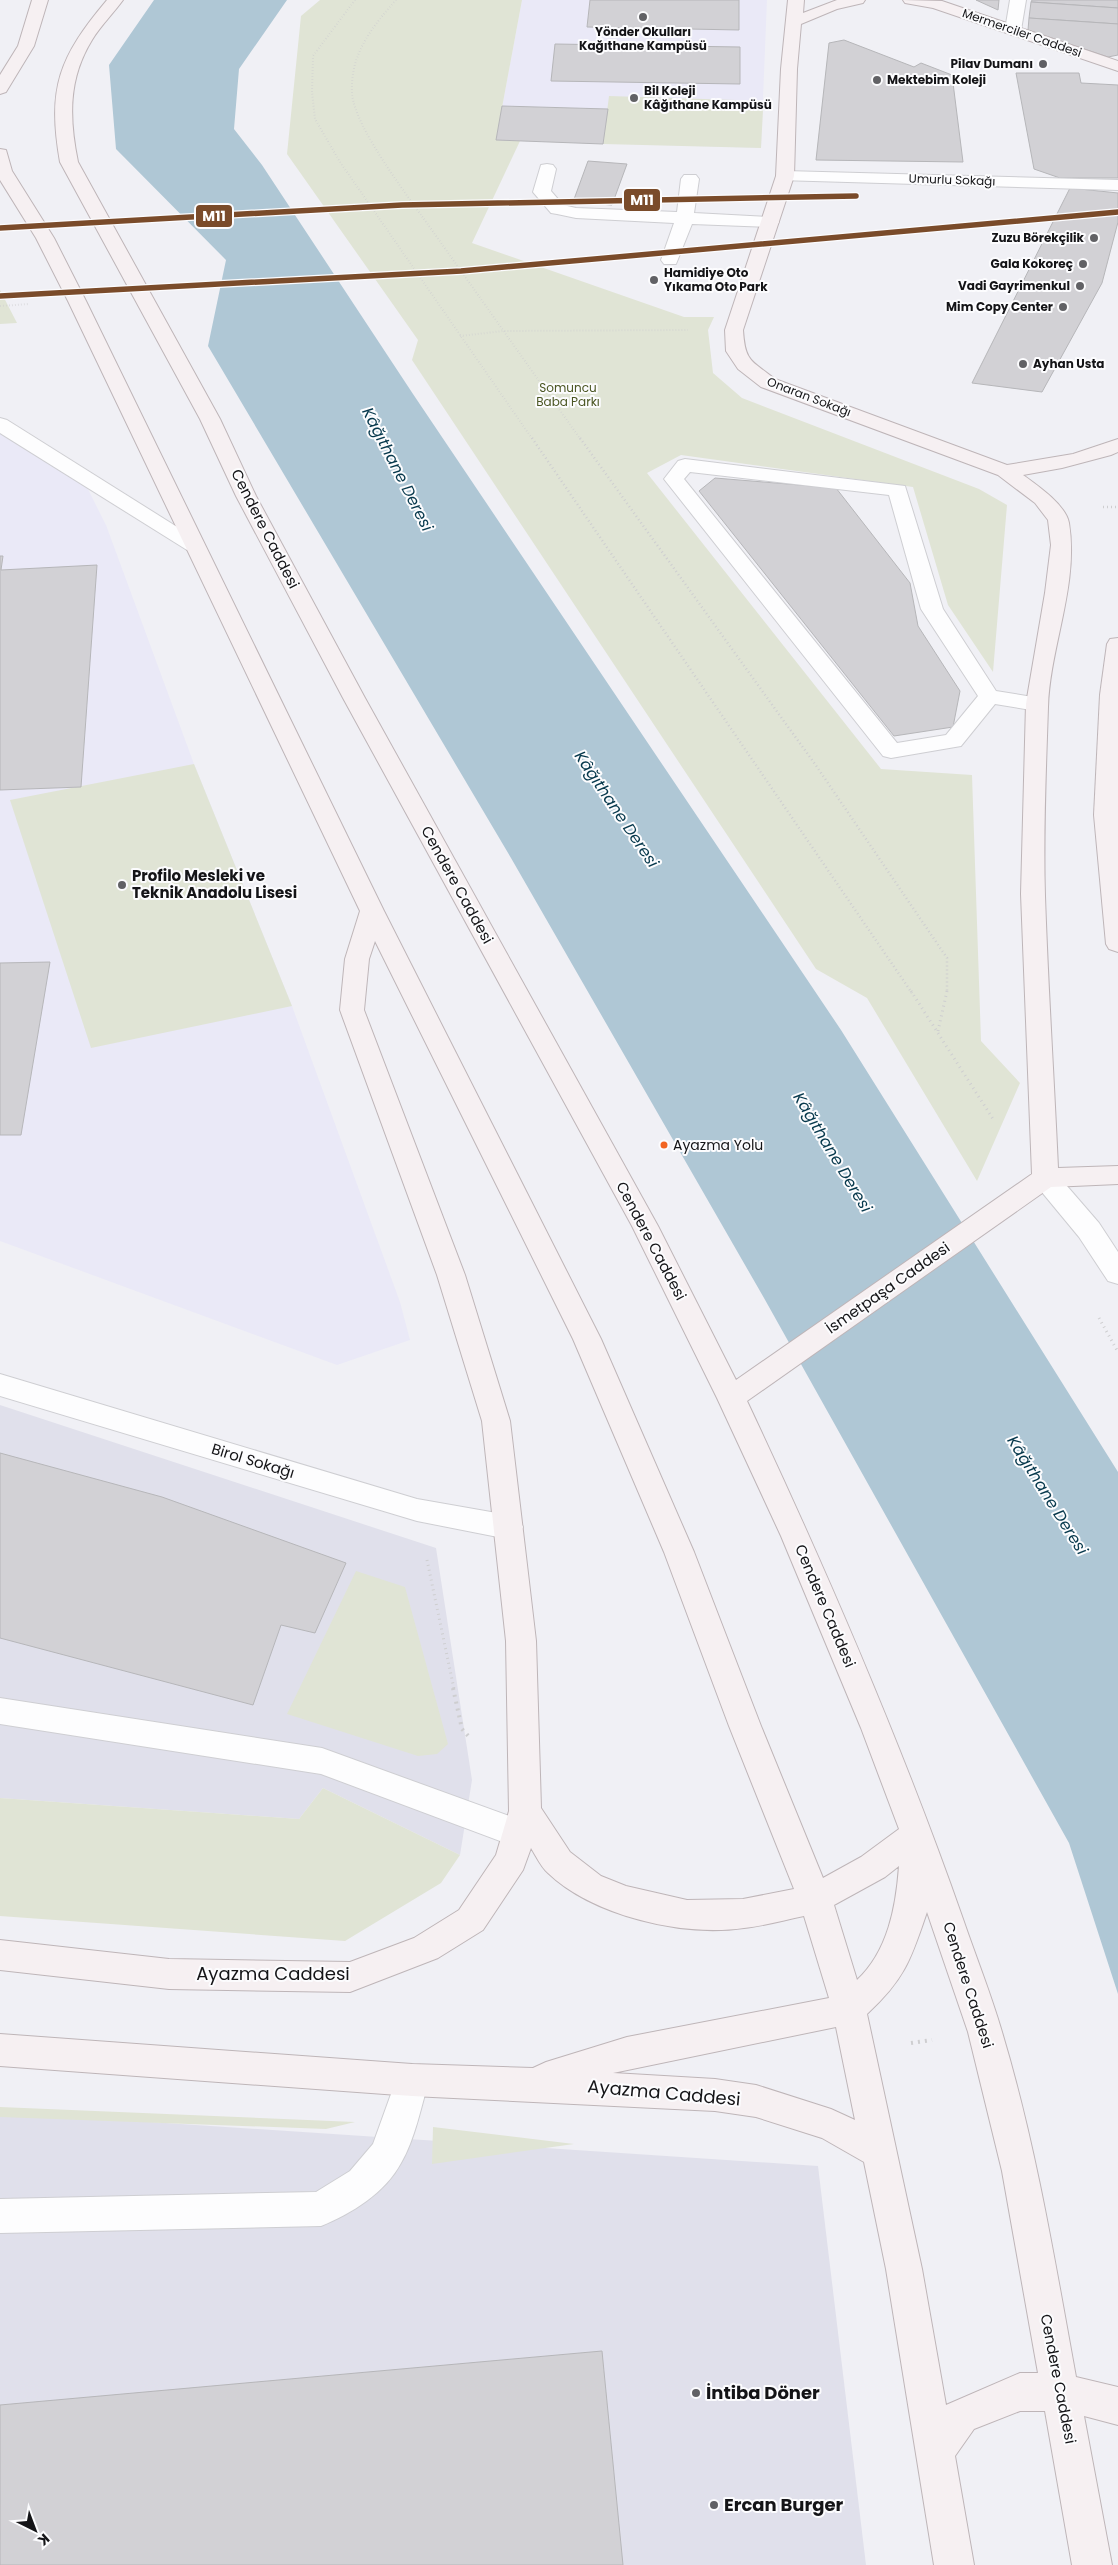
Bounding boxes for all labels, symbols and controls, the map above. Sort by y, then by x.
street label: Mermerciler Caddesi [960,4,1084,61]
marker: Yönder Okulları Kağıthane Kampüsü [637,11,649,23]
place label: Yönder Okulları Kağıthane Kampüsü [579,23,707,54]
place label: Pilav Dumanı [951,55,1033,72]
marker: Pilav Dumanı [1037,58,1049,70]
place label: Mektebim Koleji [887,71,986,88]
marker: Mektebim Koleji [871,74,883,86]
place label: Bil Koleji Kâğıthane Kampüsü [644,82,772,113]
marker: Bil Koleji Kâğıthane Kampüsü [628,92,640,104]
street label: Umurlu Sokağı [908,169,996,190]
line badge: M11 [623,188,661,212]
text: M11 [630,190,654,210]
line badge: M11 [195,204,233,228]
text: M11 [202,206,226,226]
place label: Zuzu Börekçilik [991,229,1085,246]
marker: Zuzu Börekçilik [1088,232,1100,244]
place label: Gala Kokoreç [991,255,1073,272]
marker: Gala Kokoreç [1077,258,1089,270]
place label: Hamidiye Oto Yıkama Oto Park [664,264,768,295]
marker: Hamidiye Oto Yıkama Oto Park [648,274,660,286]
place label: Vadi Gayrimenkul [958,277,1070,294]
marker: Vadi Gayrimenkul [1074,280,1086,292]
place label: Mim Copy Center [946,298,1053,315]
marker: Mim Copy Center [1057,301,1069,313]
place label: Ayhan Usta [1033,355,1104,372]
marker: Ayhan Usta [1017,358,1029,370]
street label: Onaran Sokağı [765,373,854,420]
park label: Somuncu Baba Parkı [536,379,600,410]
water label: Kâğıthane Deresi [356,403,439,536]
street label: Cendere Caddesi [226,465,305,592]
water label: Kâğıthane Deresi [569,746,665,873]
street label: Cendere Caddesi [416,822,499,947]
place label: Profilo Mesleki ve Teknik Anadolu Lisesi [132,865,297,903]
marker: Profilo Mesleki ve Teknik Anadolu Lisesi [116,879,128,891]
water label: Kâğıthane Deresi [788,1088,878,1218]
place label: Ayazma Yolu [673,1135,763,1155]
marker: Ayazma Yolu [659,1140,669,1150]
street label: Cendere Caddesi [611,1178,692,1304]
street label: İsmetpaşa Caddesi [822,1237,954,1338]
water label: Kâğıthane Deresi [1002,1431,1094,1560]
street label: Birol Sokağı [209,1438,297,1483]
street label: Cendere Caddesi [790,1541,861,1671]
street label: Cendere Caddesi [938,1919,999,2051]
street label: Ayazma Caddesi [196,1961,350,1986]
street label: Ayazma Caddesi [586,2073,742,2112]
street label: Cendere Caddesi [1036,2312,1081,2446]
place label: İntiba Döner [706,2380,820,2405]
marker: İntiba Döner [690,2387,702,2399]
place label: Ercan Burger [724,2492,844,2517]
marker: Ercan Burger [708,2499,720,2511]
north arrow [10,2505,60,2555]
text: K [33,2529,54,2551]

